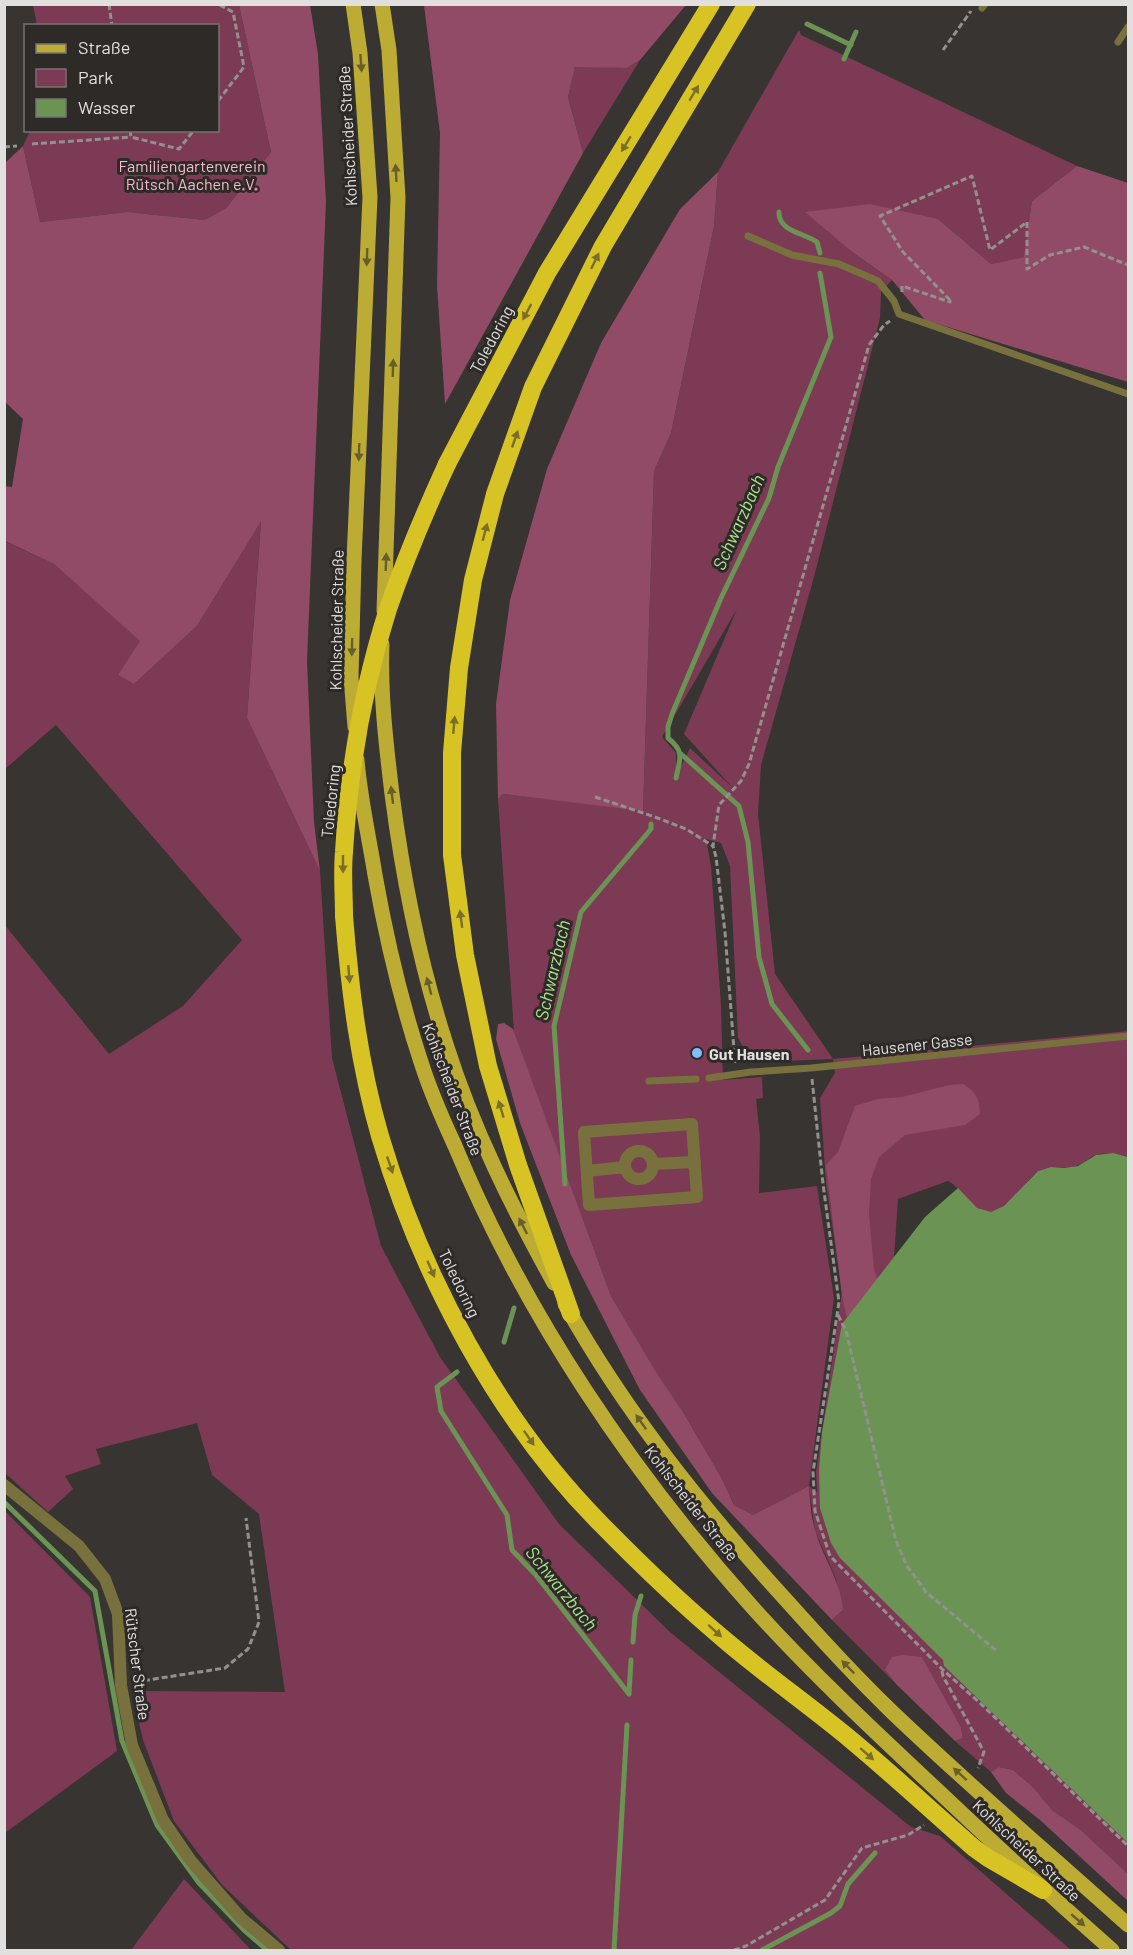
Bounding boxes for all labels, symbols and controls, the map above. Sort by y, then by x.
legend [24,24,219,132]
text: Straße [78,36,130,58]
one-way arrow [356,53,365,72]
street label: Kohlscheider Straße [334,65,360,207]
text: Park [78,66,113,88]
one-way arrow [689,84,699,101]
text: Wasser [78,96,136,118]
one-way arrow [620,136,631,152]
park label: Familiengartenverein Rütsch Aachen e.V. [118,156,266,193]
one-way arrow [391,163,401,182]
one-way arrow [362,248,372,267]
one-way arrow [590,252,600,269]
street label: Toledoring [465,302,517,376]
one-way arrow [522,304,532,321]
one-way arrow [388,358,397,377]
one-way arrow [510,429,520,447]
one-way arrow [354,442,363,461]
water label: Schwarzbach [707,471,769,573]
one-way arrow [481,523,491,542]
street label: Kohlscheider Straße [325,550,347,690]
one-way arrow [381,553,390,572]
one-way arrow [347,637,357,656]
one-way arrow [449,715,459,734]
street label: Toledoring [317,763,343,839]
one-way arrow [388,785,397,804]
one-way arrow [339,854,348,873]
one-way arrow [456,909,465,928]
water label: Schwarzbach [530,918,574,1022]
one-way arrow [344,965,354,984]
one-way arrow [424,977,433,995]
street label: Kohlscheider Straße [419,1020,487,1158]
street label: Hausener Gasse [861,1029,973,1059]
place label: Gut Hausen [709,1044,790,1063]
marker: Gut Hausen [690,1046,704,1060]
one-way arrow [496,1100,505,1118]
one-way arrow [385,1156,395,1174]
one-way arrow [518,1217,528,1234]
street label: Toledoring [435,1246,485,1320]
one-way arrow [427,1261,436,1278]
one-way arrow [635,1415,647,1431]
one-way arrow [523,1430,534,1446]
street label: Kohlscheider Straße [641,1442,743,1564]
water label: Schwarzbach [521,1541,603,1635]
street label: Rütscher Straße [122,1607,154,1721]
one-way arrow [707,1624,722,1637]
one-way arrow [842,1660,855,1675]
one-way arrow [859,1747,874,1760]
one-way arrow [953,1768,968,1781]
street label: Kohlscheider Straße [969,1795,1085,1905]
one-way arrow [1070,1913,1085,1926]

